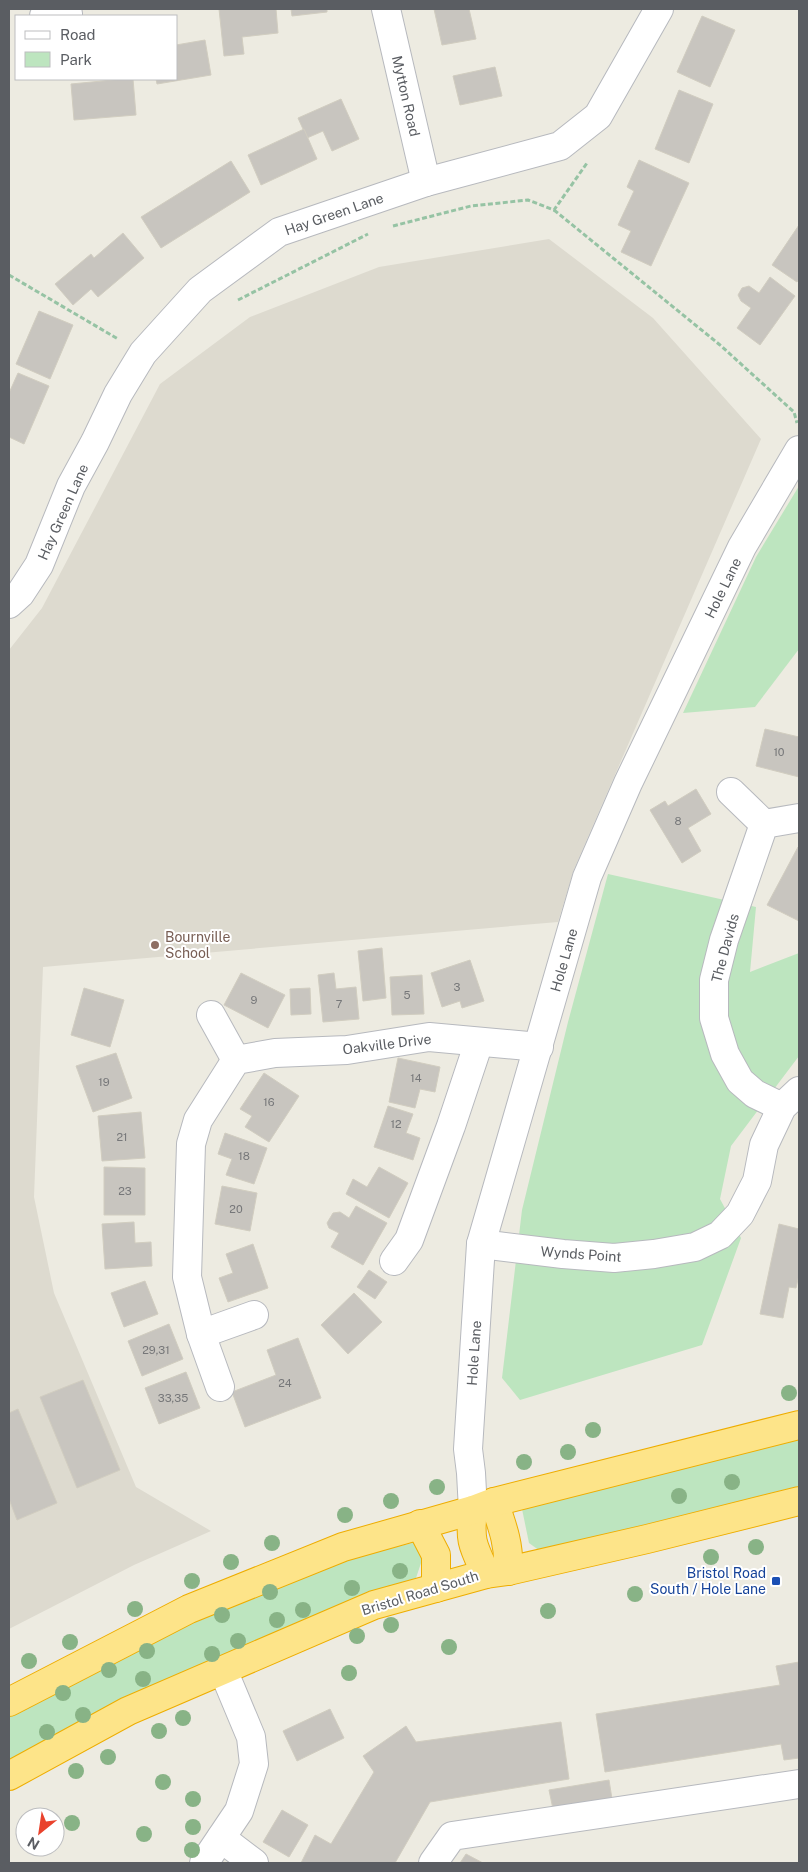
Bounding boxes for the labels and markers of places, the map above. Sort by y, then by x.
place label: Bournville School [165,929,230,961]
marker: Bournville School [149,939,161,951]
place label: Bristol Road South / Hole Lane [650,1565,766,1597]
marker: Bristol Road South / Hole Lane [770,1575,782,1587]

